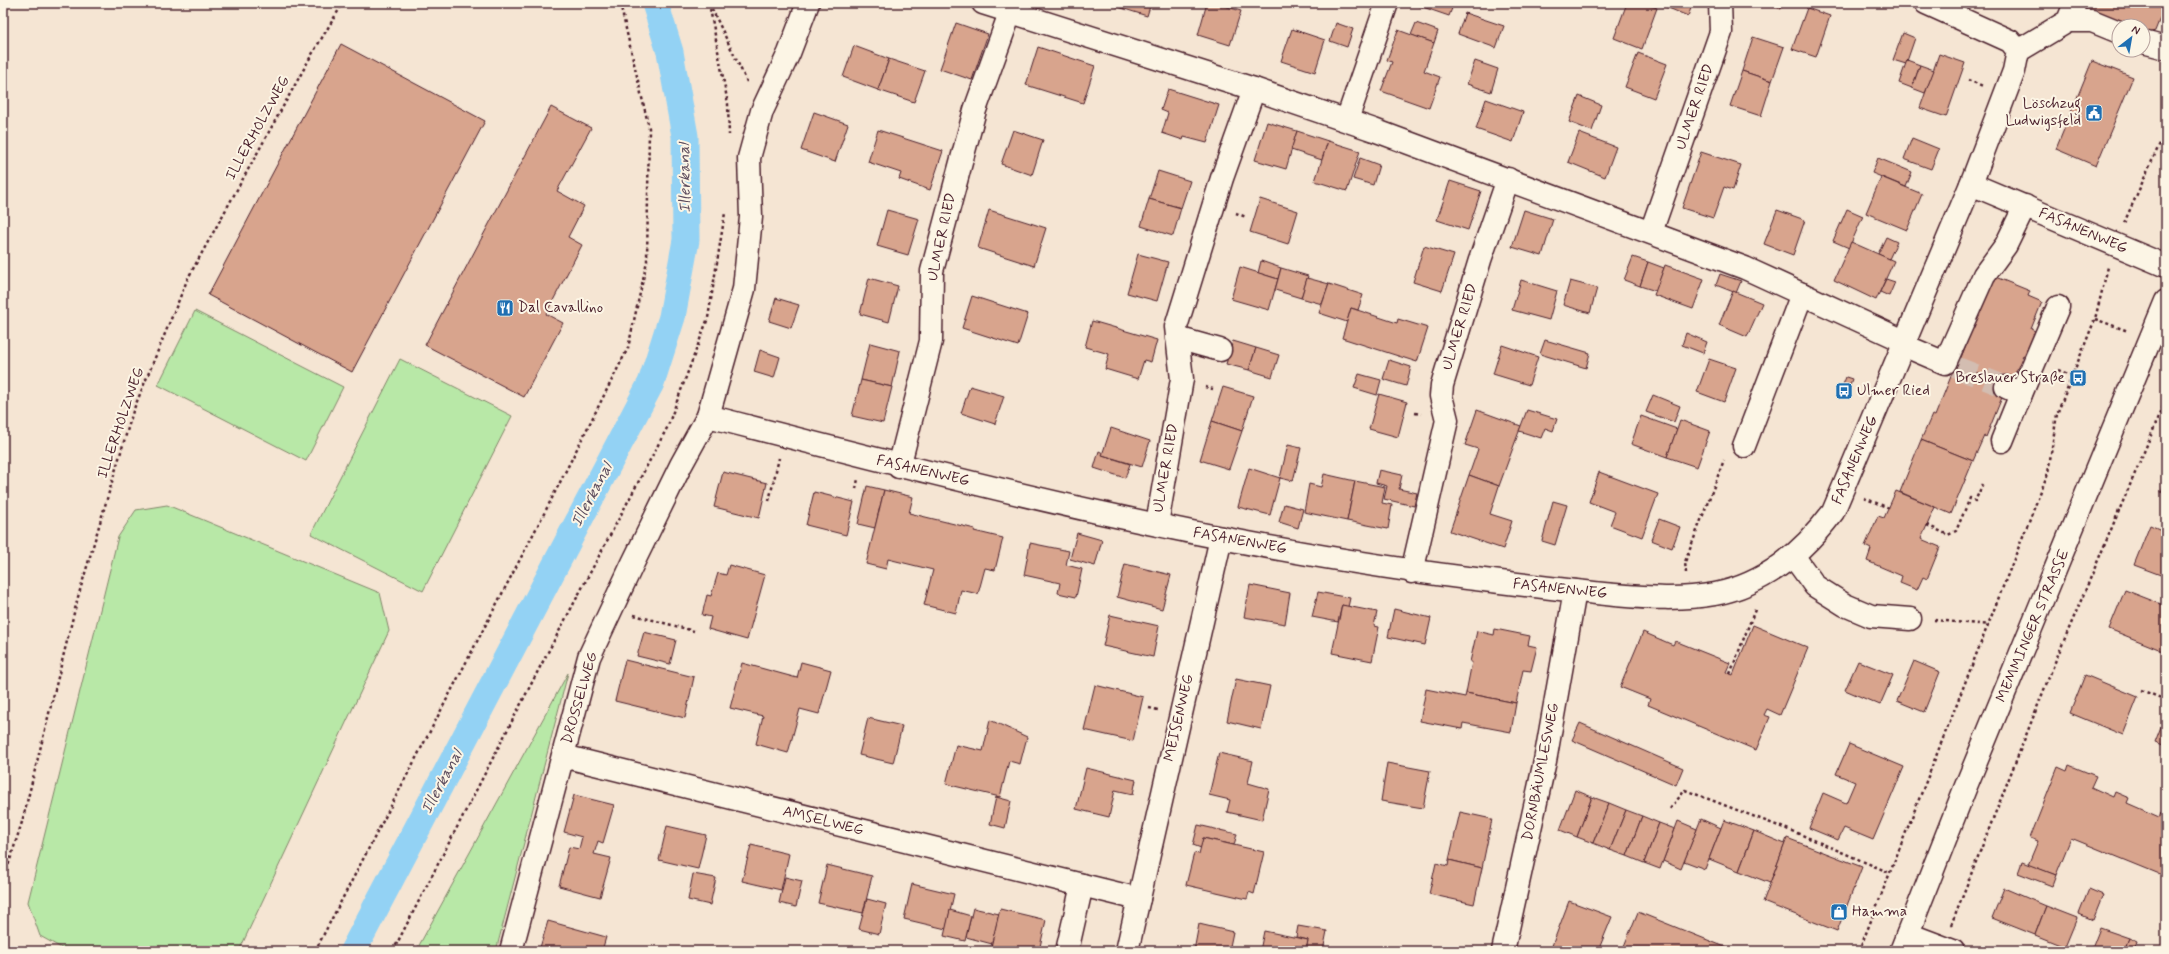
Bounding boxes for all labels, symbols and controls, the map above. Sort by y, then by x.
north arrow [2111,18,2151,58]
text: N [2129,22,2142,38]
street label: ULMER RIED [1671,61,1719,153]
street label: ILLERHOLZWEG [221,72,295,184]
place label: Löschzug Ludwigsfeld [2006,94,2081,131]
public building icon: Löschzug Ludwigsfeld [2084,103,2104,123]
water label: Illerkanal [674,140,696,213]
street label: ULMER RIED [923,191,961,283]
street label: FASANENWEG [2035,203,2131,259]
street label: ULMER RIED [1437,281,1483,373]
restaurant icon: Dal Cavallino [495,298,515,318]
place label: Dal Cavallino [518,298,603,318]
street label: ILLERHOLZWEG [93,365,149,481]
place label: Breslauer Straße [1956,368,2065,388]
bus stop icon: Breslauer Straße [2068,368,2088,388]
bus stop icon: Ulmer Ried [1834,381,1854,401]
place label: Ulmer Ried [1857,381,1930,401]
street label: FASANENWEG [1827,412,1883,508]
street label: ULMER RIED [1148,422,1184,514]
street label: FASANENWEG [875,451,971,491]
water label: Illerkanal [566,457,619,531]
street label: FASANENWEG [1192,523,1288,559]
street label: MEMMINGER STRASSE [1992,546,2074,706]
street label: FASANENWEG [1512,574,1608,604]
street label: DROSSELWEG [557,650,603,746]
street label: MEISENWEG [1159,672,1199,764]
street label: DORNBÄUMLESWEG [1518,701,1564,843]
water label: Illerkanal [416,744,469,818]
street label: AMSELWEG [781,801,866,841]
shop icon: Hamma [1829,902,1849,922]
place label: Hamma [1852,902,1907,922]

